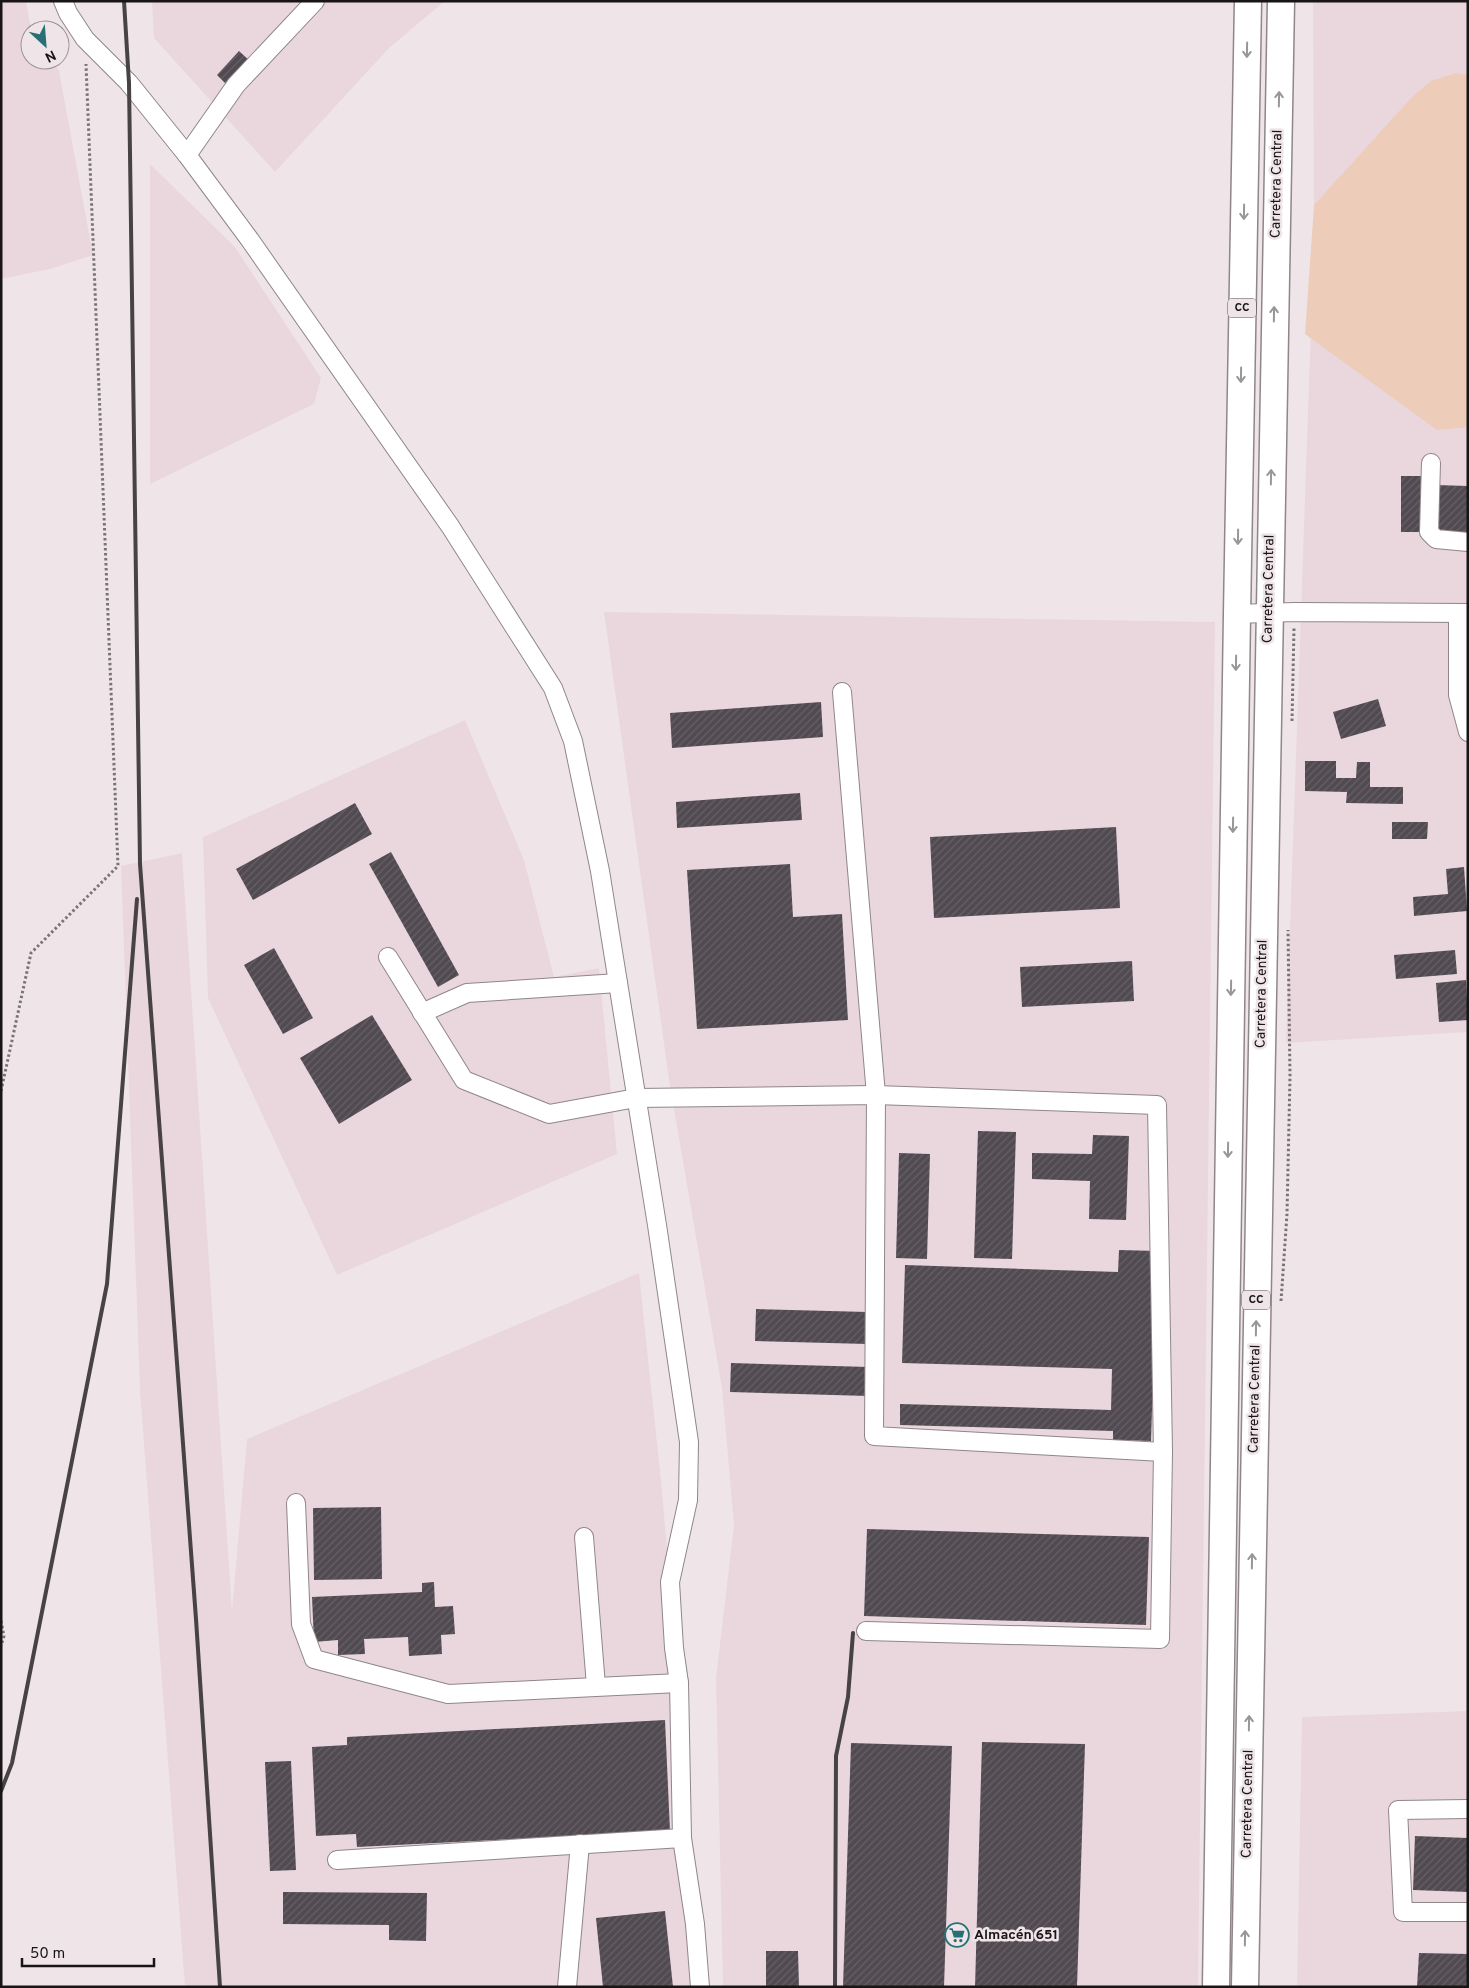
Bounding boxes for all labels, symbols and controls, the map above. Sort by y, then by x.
north arrow [20,20,70,70]
one-way arrow [1243,42,1252,58]
text: N [42,45,58,65]
one-way arrow [1274,92,1284,108]
street label: Carretera Central [1268,130,1286,238]
one-way arrow [1239,204,1249,220]
road number: CC [1228,298,1256,318]
one-way arrow [1270,307,1279,323]
one-way arrow [1236,366,1246,383]
one-way arrow [1266,469,1276,486]
one-way arrow [1233,529,1243,545]
street label: Carretera Central [1260,535,1278,643]
one-way arrow [1231,654,1241,670]
one-way arrow [1228,816,1238,833]
street label: Carretera Central [1253,940,1271,1048]
one-way arrow [1226,979,1236,995]
one-way arrow [1224,1142,1233,1158]
road number: CC [1242,1290,1270,1310]
one-way arrow [1251,1320,1261,1336]
street label: Carretera Central [1246,1345,1264,1453]
one-way arrow [1247,1553,1257,1569]
one-way arrow [1244,1715,1254,1732]
street label: Carretera Central [1239,1750,1257,1858]
supermarket icon: Almacén 651 [944,1922,970,1948]
place label: Almacén 651 [974,1927,1058,1944]
one-way arrow [1241,1930,1250,1946]
scale bar [22,1936,155,1968]
text: 50 m [30,1945,65,1964]

